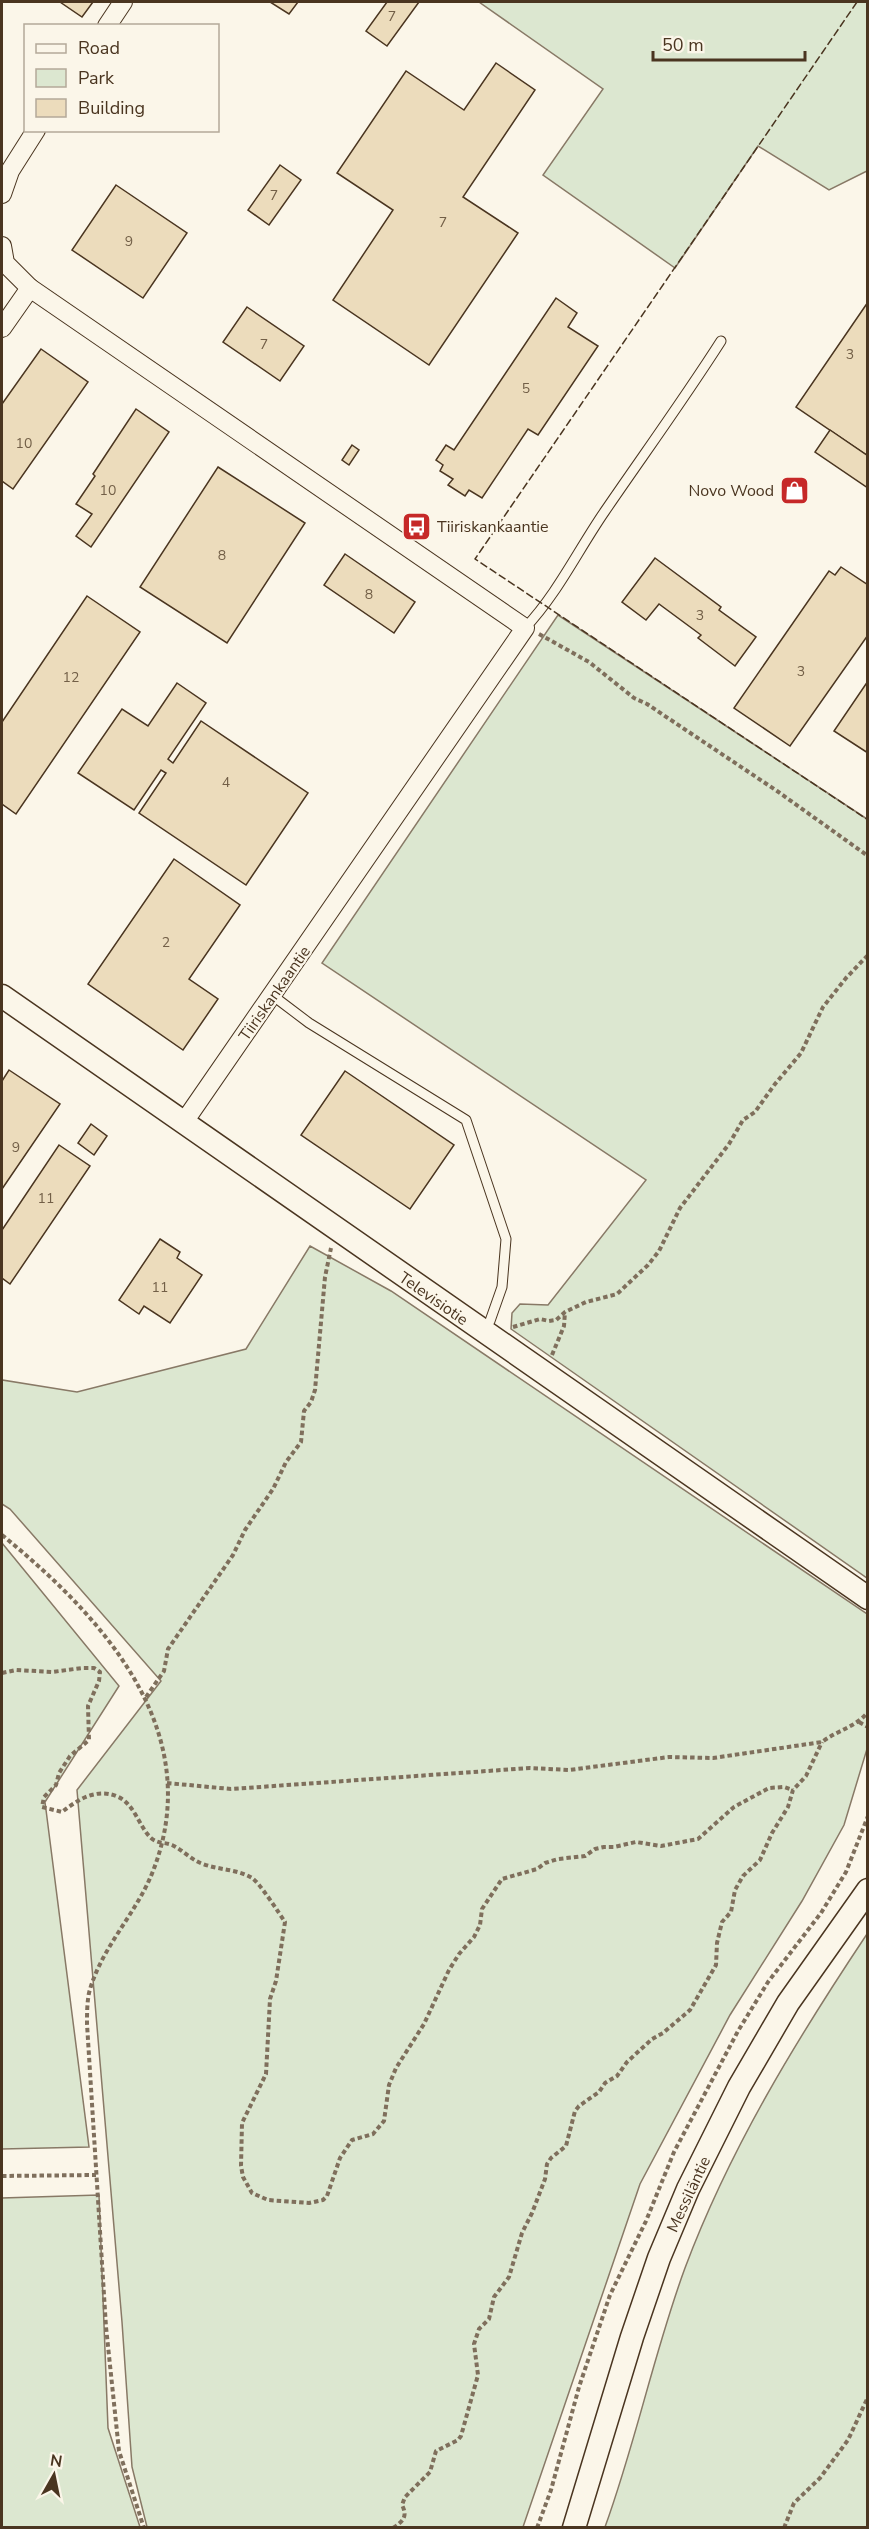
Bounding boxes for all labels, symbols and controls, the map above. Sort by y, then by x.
house number: 7 [388,7,396,26]
legend [24,24,219,132]
scale bar [653,24,804,62]
text: 50 m [662,33,704,57]
text: Road [78,36,120,60]
text: Park [78,66,115,90]
text: Building [78,96,145,120]
house number: 7 [270,186,278,205]
house number: 7 [439,213,447,232]
house number: 9 [125,232,133,251]
house number: 7 [260,335,268,354]
house number: 3 [846,345,854,364]
house number: 5 [522,379,530,398]
house number: 10 [16,434,32,453]
shop icon: Novo Wood [779,474,811,506]
place label: Novo Wood [688,480,774,502]
house number: 10 [100,481,116,500]
bus stop icon: Tiiriskankaantie [400,510,432,542]
place label: Tiiriskankaantie [437,516,548,538]
house number: 8 [218,546,226,565]
house number: 8 [365,585,373,604]
house number: 3 [696,606,704,625]
house number: 3 [797,662,805,681]
house number: 12 [63,668,79,687]
house number: 4 [222,773,230,792]
house number: 2 [162,933,170,952]
street label: Tiiriskankaantie [234,942,316,1046]
house number: 9 [12,1138,20,1157]
house number: 11 [38,1189,54,1208]
street label: Televisiotie [394,1267,473,1331]
house number: 11 [152,1278,168,1297]
street label: Messiläntie [662,2153,716,2236]
north arrow [24,2445,84,2505]
text: N [49,2449,64,2473]

